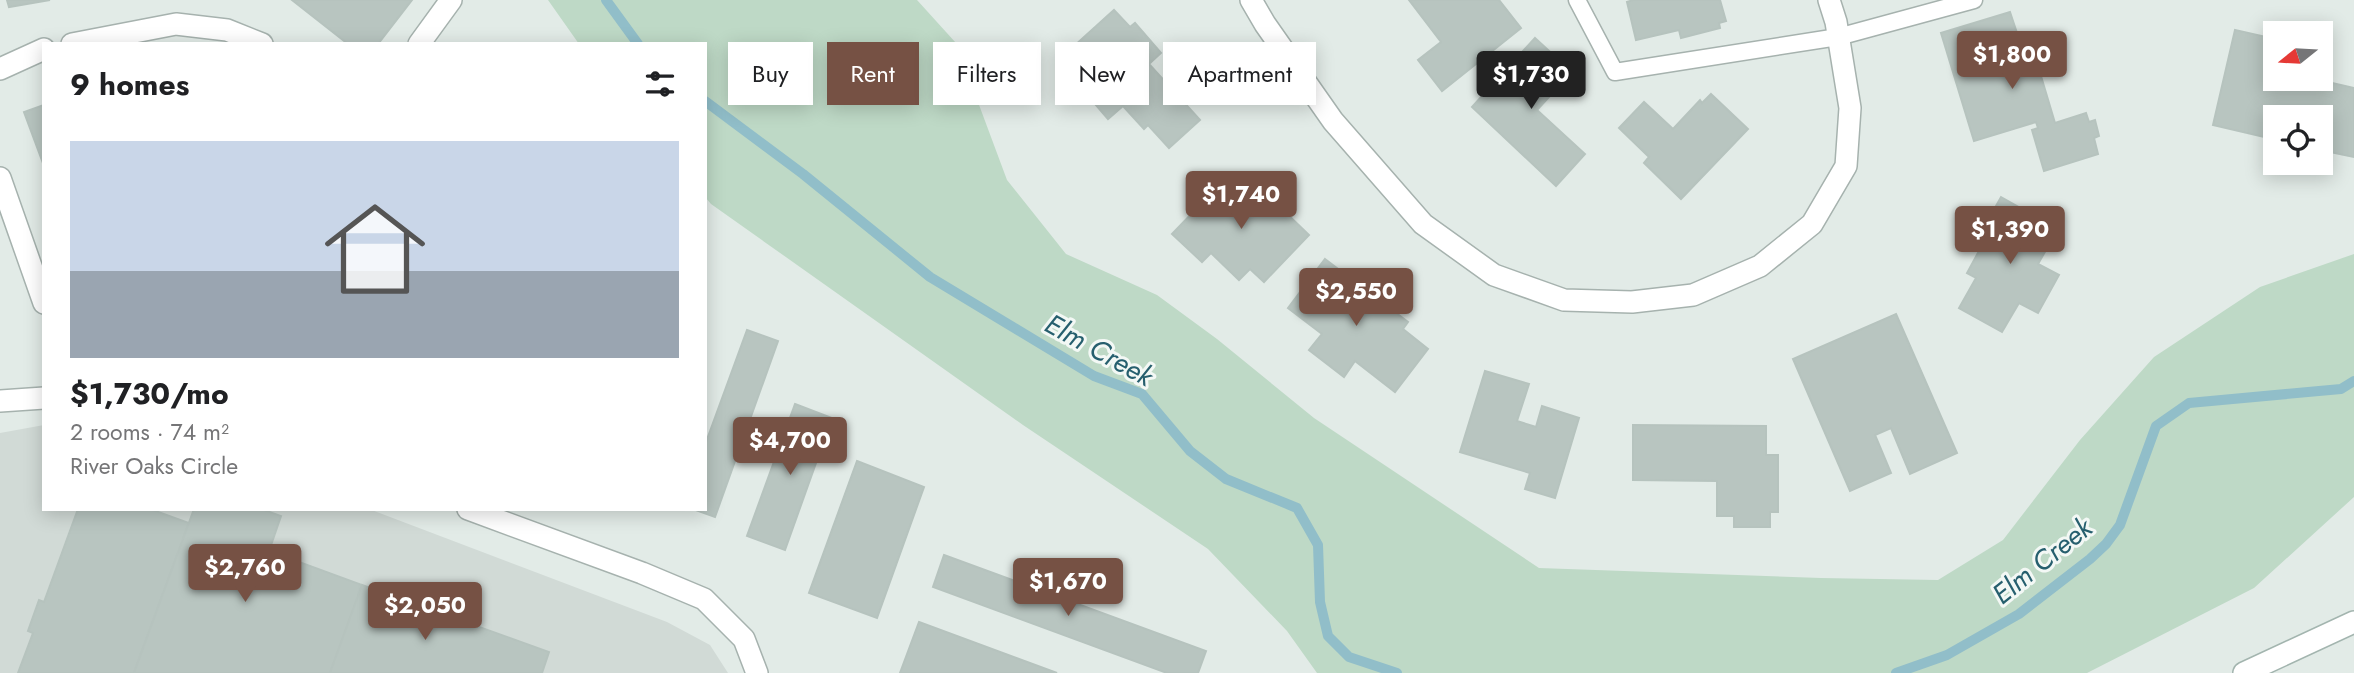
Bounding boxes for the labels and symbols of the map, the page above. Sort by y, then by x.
north arrow [2263,21,2333,91]
pin: $1,800 [1955,32,2069,91]
pin: $1,730 [1474,52,1588,111]
pin: $1,740 [1184,172,1298,231]
pin: $1,390 [1953,206,2067,266]
pin: $2,550 [1299,268,1413,328]
water label: Elm Creek [1037,303,1162,397]
pin: $4,700 [733,418,847,477]
water label: Elm Creek [1983,507,2102,614]
pin: $2,760 [188,544,302,604]
pin: $1,670 [1011,558,1125,618]
pin: $2,050 [368,582,482,642]

